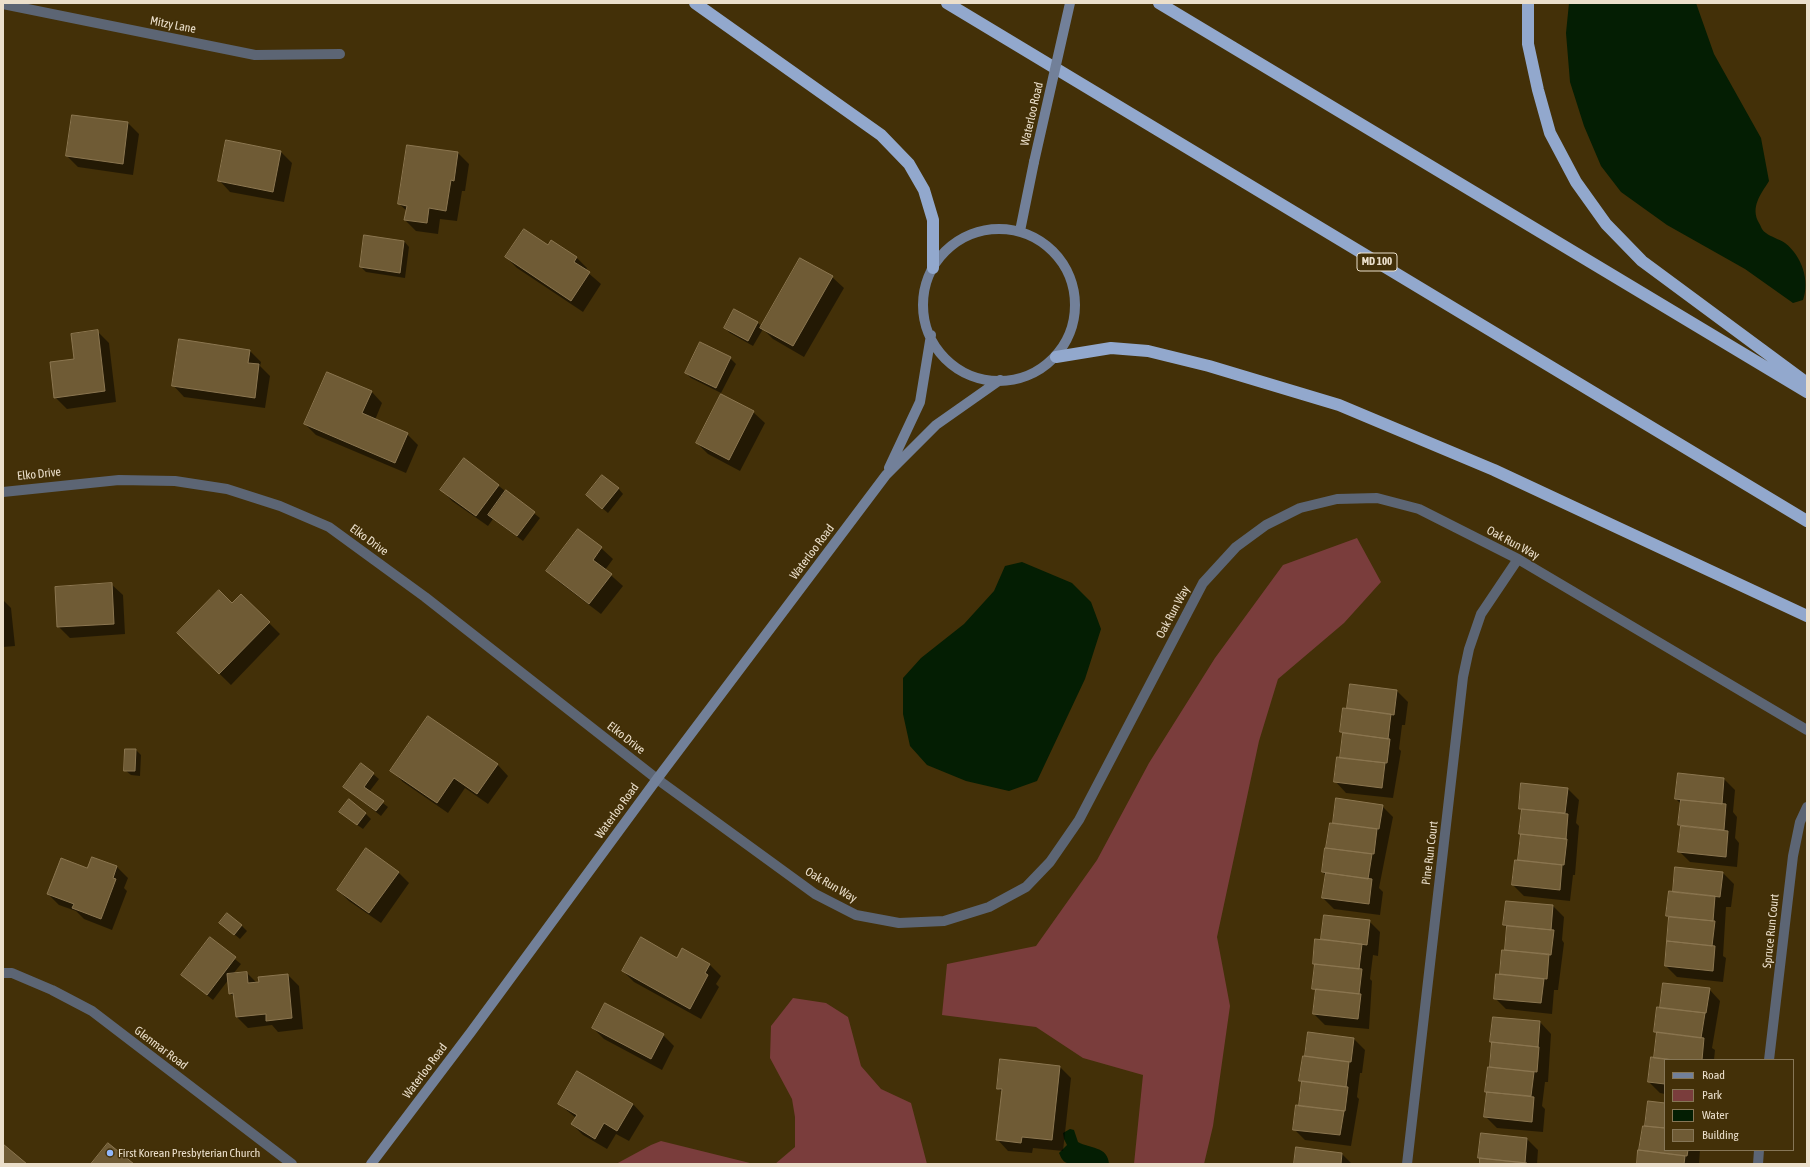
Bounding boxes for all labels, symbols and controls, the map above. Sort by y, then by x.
street label: Mitzy Lane [149,13,197,37]
street label: Waterloo Road [1018,81,1046,147]
road number: MD 100 [1357,253,1397,271]
street label: Elko Drive [16,465,62,483]
street label: Elko Drive [347,521,391,559]
street label: Waterloo Road [787,522,837,582]
street label: Oak Run Way [1484,523,1542,563]
street label: Oak Run Way [1153,583,1193,641]
street label: Elko Drive [604,719,648,757]
street label: Waterloo Road [592,780,642,842]
street label: Pine Run Court [1419,820,1441,886]
street label: Oak Run Way [802,864,860,906]
street label: Spruce Run Court [1760,893,1782,969]
street label: Glenmar Road [132,1023,190,1073]
street label: Waterloo Road [400,1041,450,1101]
legend [1664,1059,1794,1151]
text: Road [1702,1068,1725,1082]
text: Park [1702,1088,1722,1102]
text: Water [1702,1108,1728,1122]
text: Building [1702,1128,1739,1142]
place label: First Korean Presbyterian Church [118,1146,260,1160]
marker: First Korean Presbyterian Church [105,1148,115,1158]

